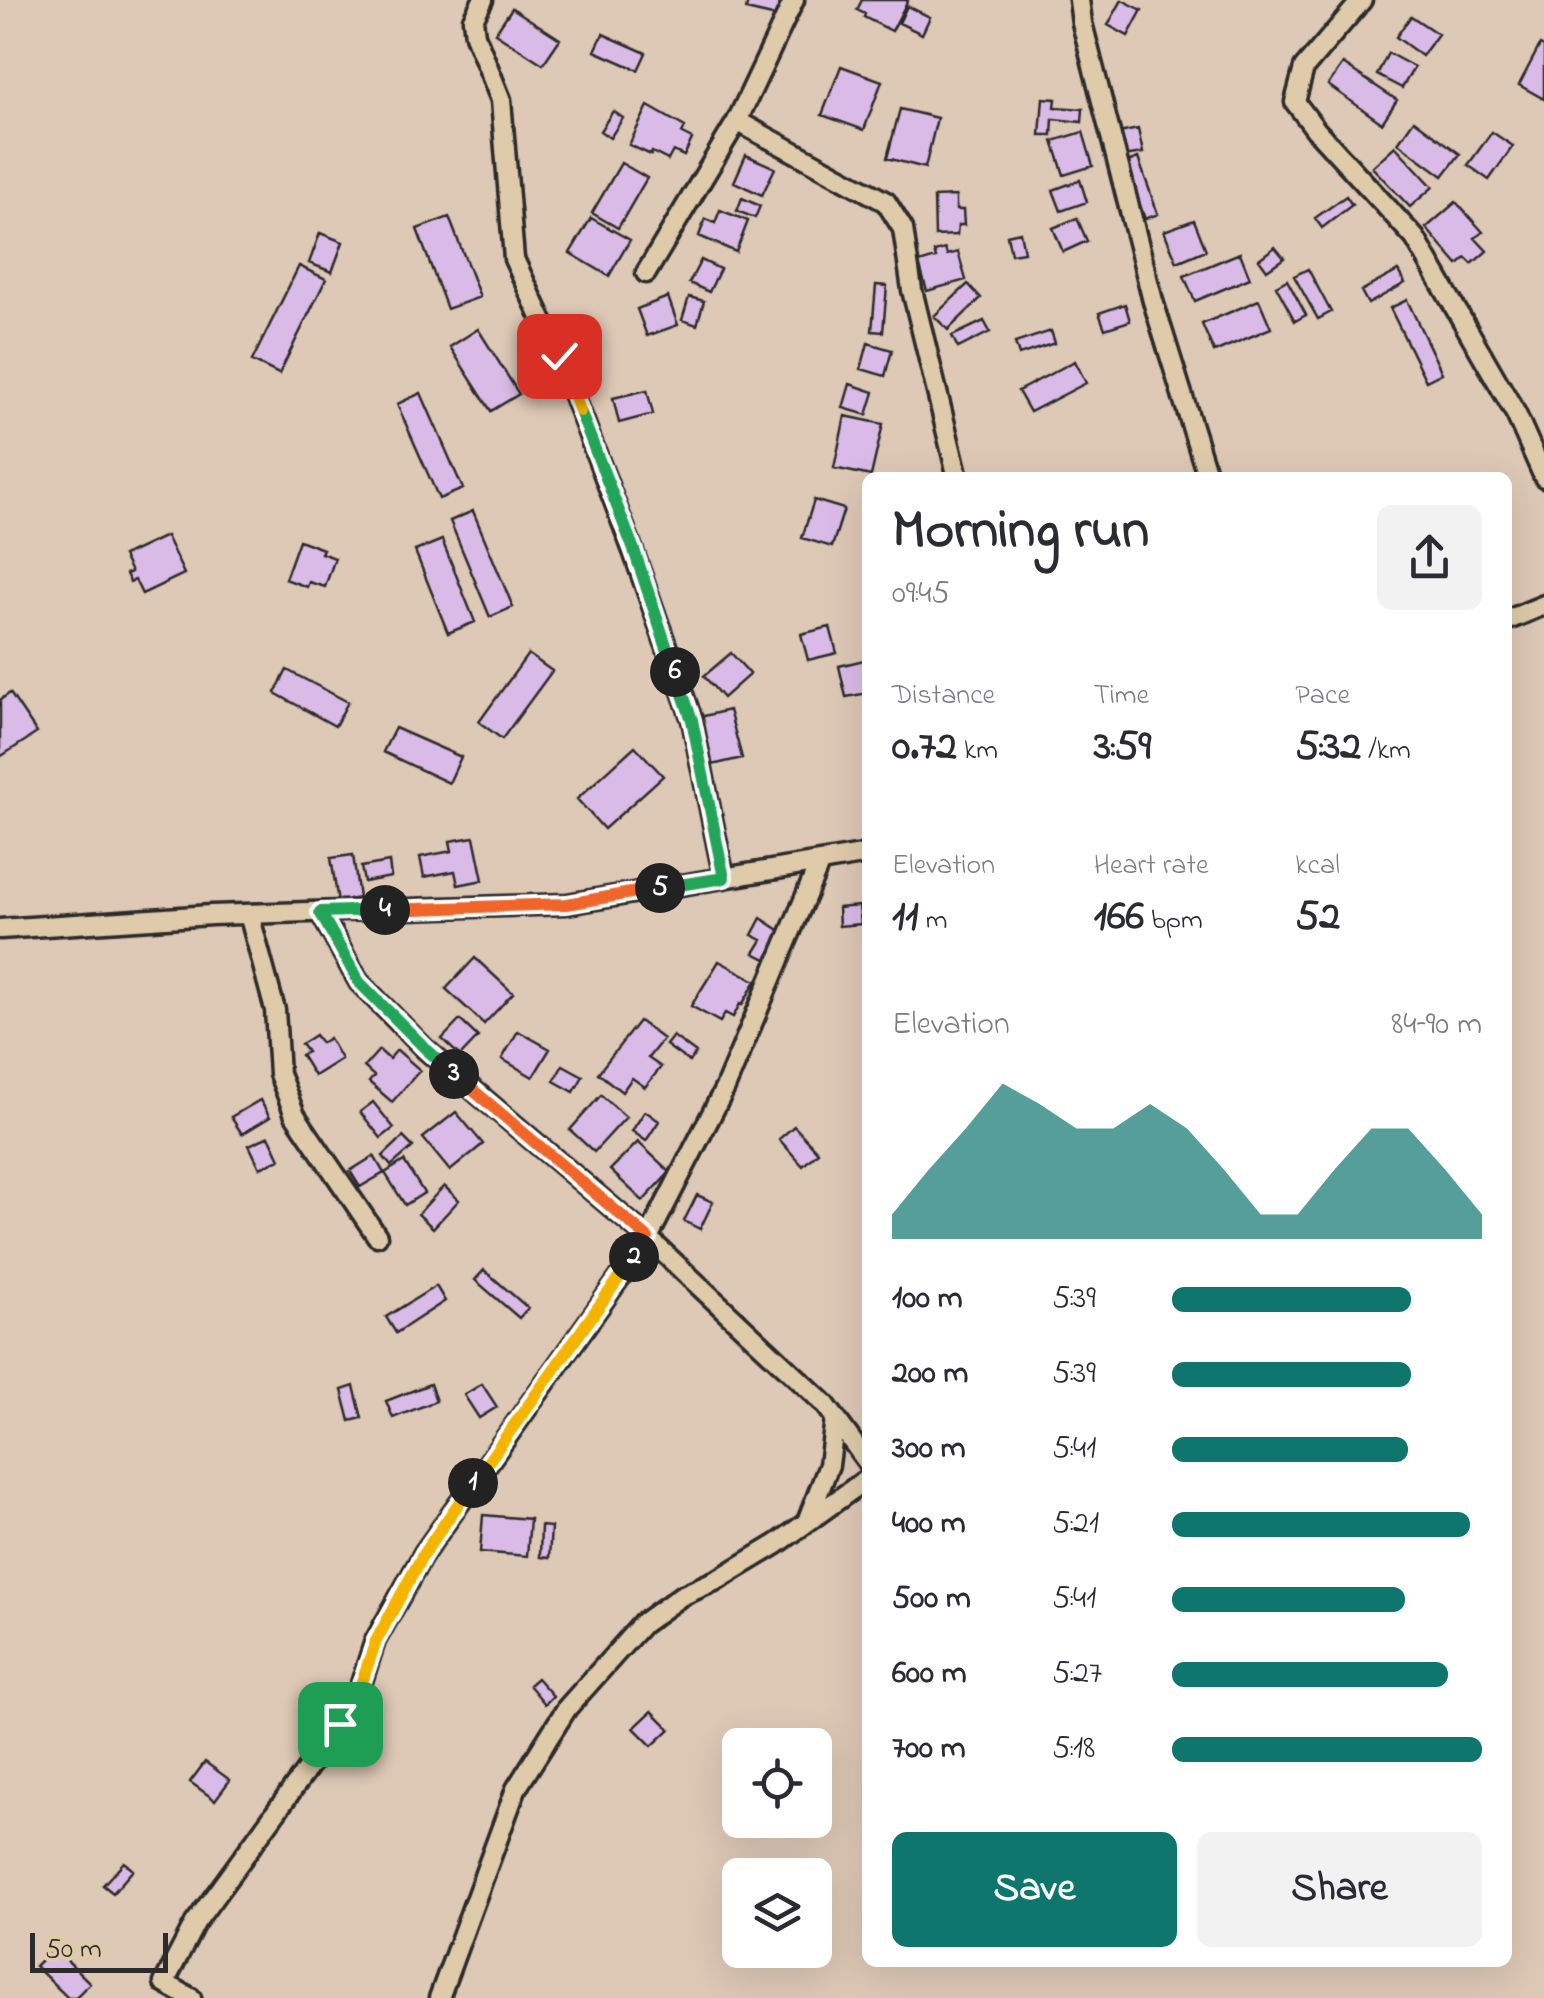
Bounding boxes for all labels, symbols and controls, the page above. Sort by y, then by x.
pin [517,314,602,399]
icon: check [532,329,587,384]
text: Morning run [892,493,1149,573]
button: share [1377,505,1482,610]
text: 09:45 [892,571,950,618]
pin: 6 [650,647,700,697]
text: 6 [669,651,681,692]
text: Distance [892,676,995,717]
text: Time [1094,676,1149,717]
text: Pace [1295,676,1350,717]
text: 0.72 [892,717,957,778]
text: 3:59 [1094,717,1151,778]
text: 5:32 [1295,717,1361,778]
text: km [957,731,998,772]
text: /km [1361,731,1411,772]
text: Elevation [892,846,995,887]
text: Heart rate [1094,846,1208,887]
text: kcal [1295,846,1340,887]
pin: 5 [635,863,685,913]
text: 5 [652,867,668,908]
pin: 4 [360,885,410,935]
text: 11 [892,887,919,948]
text: 166 [1094,887,1144,948]
text: 52 [1295,887,1340,948]
text: 4 [379,889,391,930]
text: m [919,901,947,942]
text: bpm [1144,901,1203,942]
text: Elevation [892,1002,1010,1049]
text: 84–90 m [1391,1002,1482,1049]
pin: 3 [429,1049,479,1099]
text: 3 [448,1053,460,1094]
pin: 2 [609,1232,659,1282]
text: 2 [627,1236,641,1277]
text: 100 m [892,1276,963,1323]
text: 5:39 [1052,1276,1096,1323]
text: 200 m [892,1351,968,1398]
text: 5:39 [1052,1351,1096,1398]
text: 300 m [892,1426,966,1473]
text: 5:41 [1052,1426,1096,1473]
pin: 1 [448,1458,498,1508]
text: 1 [469,1462,477,1503]
text: 400 m [892,1501,966,1548]
text: 5:21 [1052,1501,1099,1548]
text: 500 m [892,1576,971,1623]
text: 5:41 [1052,1576,1096,1623]
text: 600 m [892,1651,967,1698]
text: 5:27 [1052,1651,1102,1698]
pin [298,1682,383,1767]
icon: arrive [313,1697,368,1752]
text: 700 m [892,1726,966,1773]
text: 5:18 [1052,1726,1095,1773]
map controls [722,1728,832,1968]
button: locate [722,1728,832,1838]
button: Save [892,1832,1177,1947]
button: Share [1197,1832,1482,1947]
button: layers [722,1858,832,1968]
scale bar [30,1928,168,1972]
text: 50 m [45,1930,102,1971]

